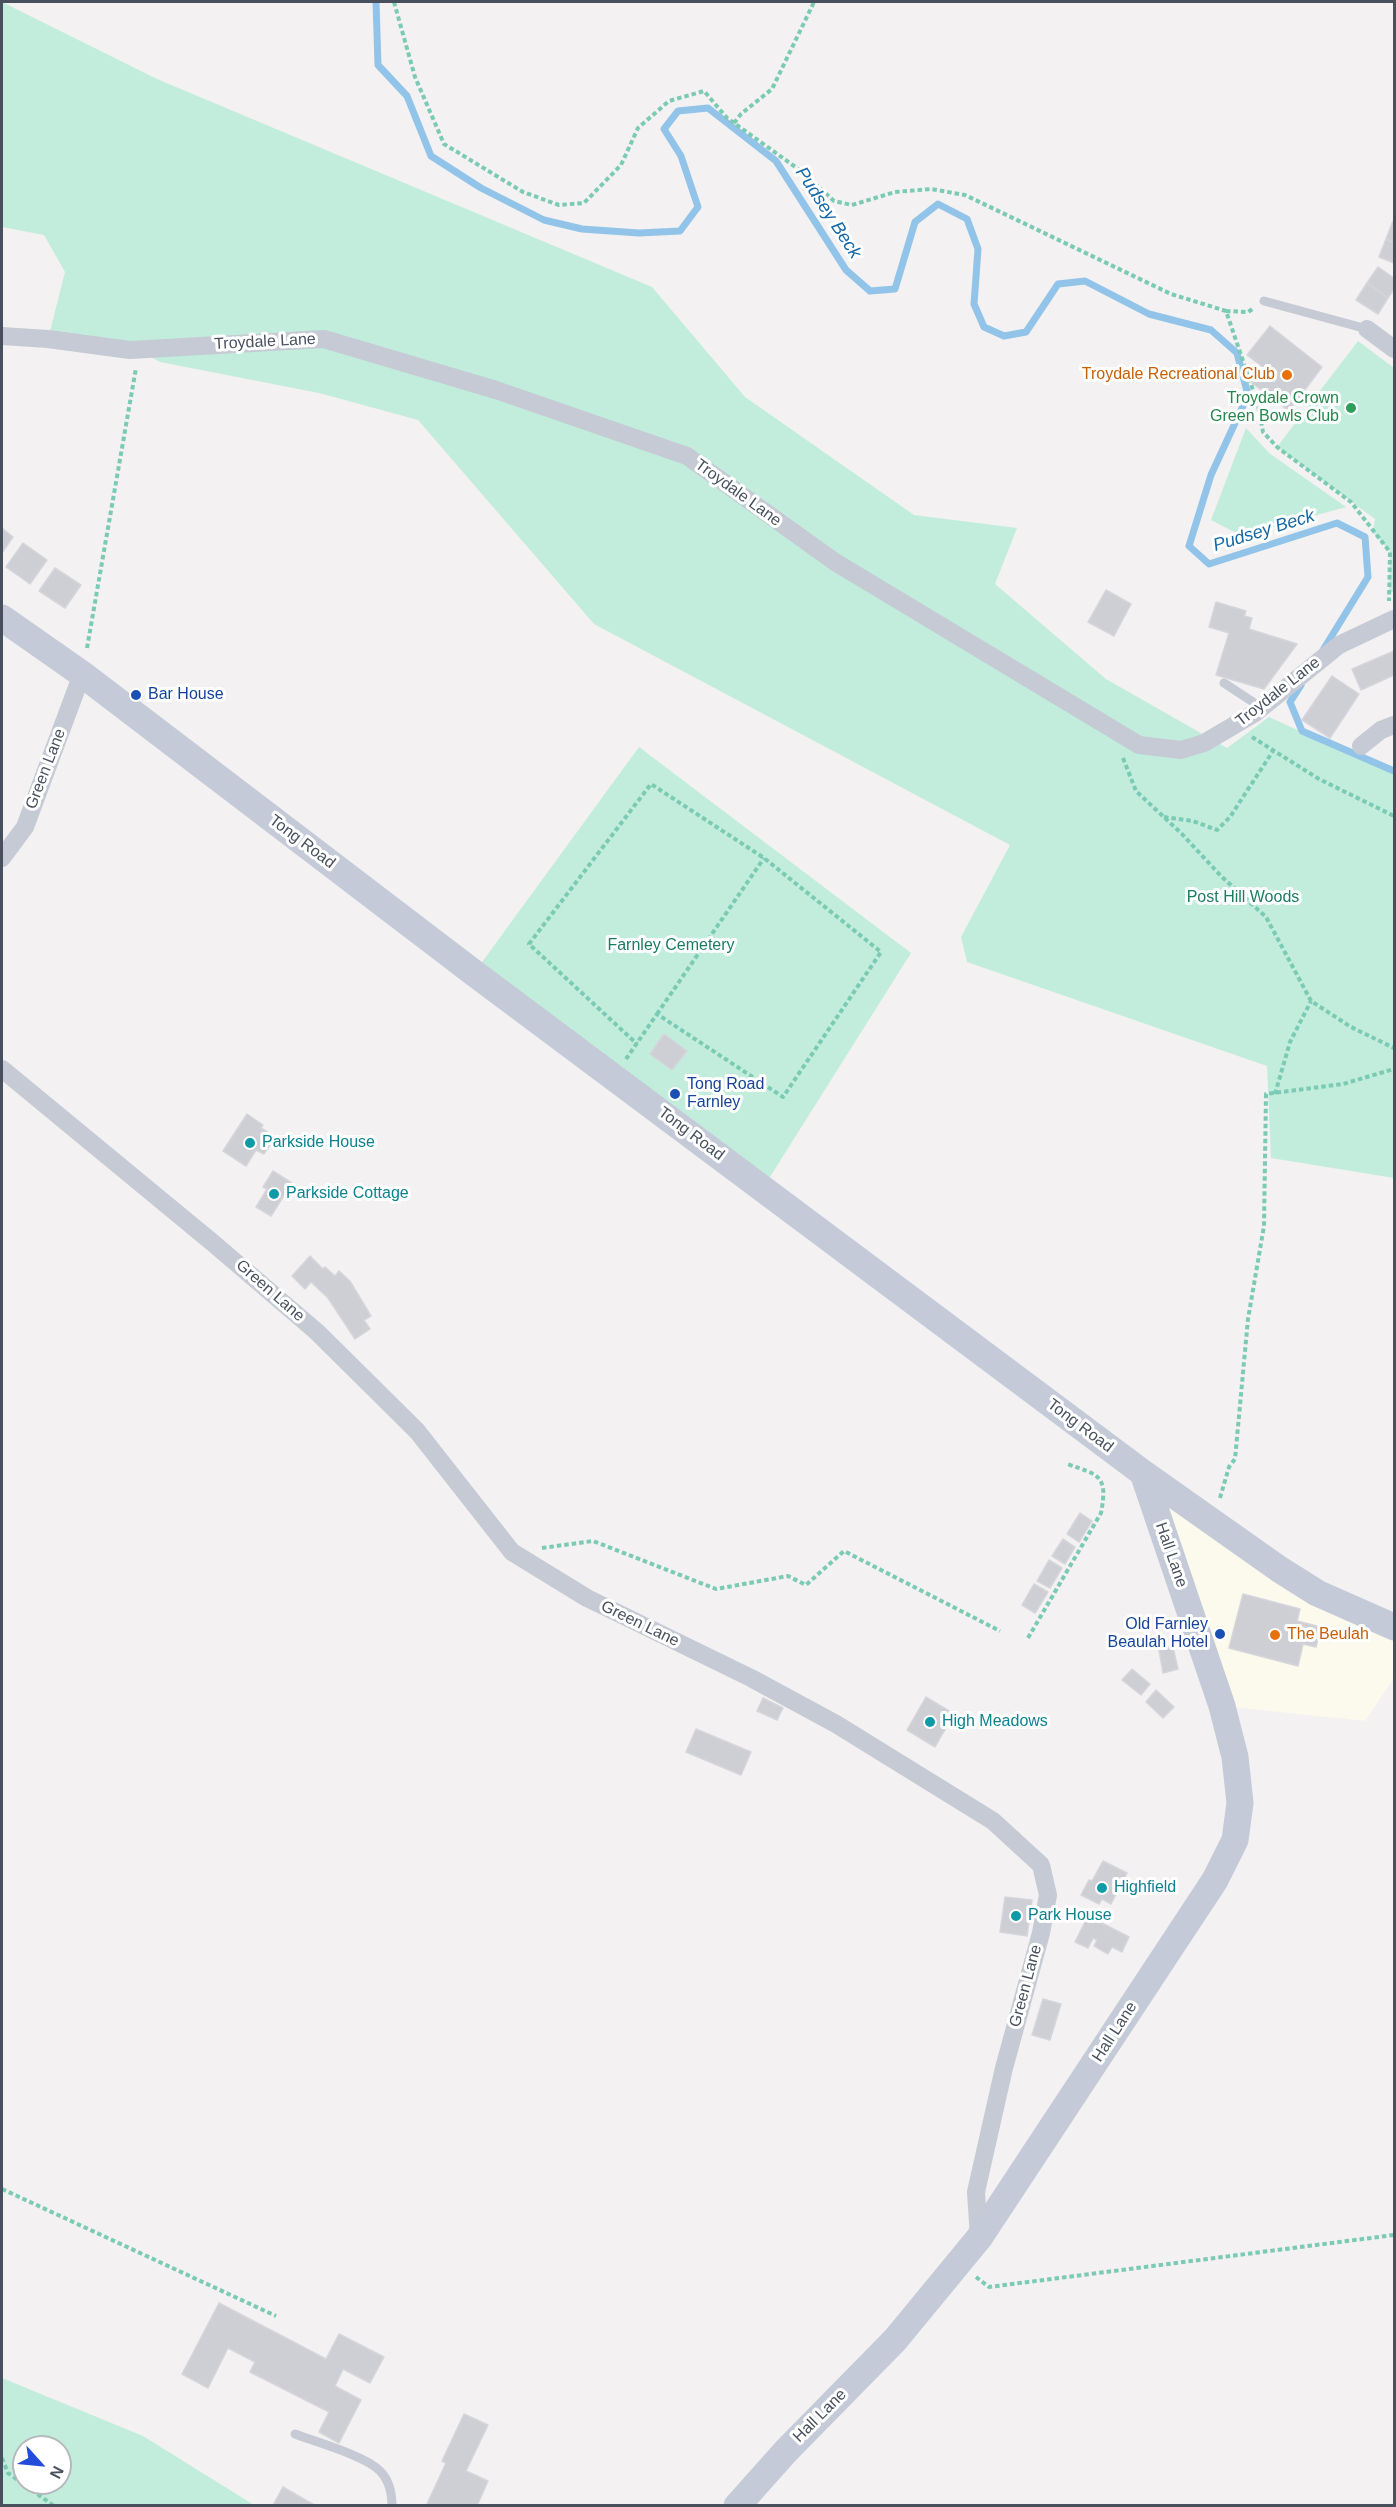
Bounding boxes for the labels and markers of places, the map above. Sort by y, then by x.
place label: Troydale Recreational Club [1082,365,1275,385]
marker: Troydale Recreational Club [1280,368,1294,382]
place label: Troydale Crown Green Bowls Club [1210,389,1339,427]
marker: Troydale Crown Green Bowls Club [1344,401,1358,415]
place label: Bar House [148,685,224,705]
marker: Bar House [129,688,143,702]
place label: Tong Road Farnley [687,1075,764,1113]
marker: Tong Road Farnley [668,1087,682,1101]
place label: Parkside House [262,1133,375,1153]
marker: Parkside House [243,1136,257,1150]
place label: Parkside Cottage [286,1184,409,1204]
marker: Parkside Cottage [267,1187,281,1201]
place label: Old Farnley Beaulah Hotel [1107,1615,1208,1653]
place label: The Beulah [1287,1625,1369,1645]
marker: Old Farnley Beaulah Hotel [1213,1627,1227,1641]
marker: The Beulah [1268,1628,1282,1642]
place label: High Meadows [942,1712,1048,1732]
marker: High Meadows [923,1715,937,1729]
place label: Highfield [1114,1878,1176,1898]
marker: Highfield [1095,1881,1109,1895]
place label: Park House [1028,1906,1112,1926]
marker: Park House [1009,1909,1023,1923]

